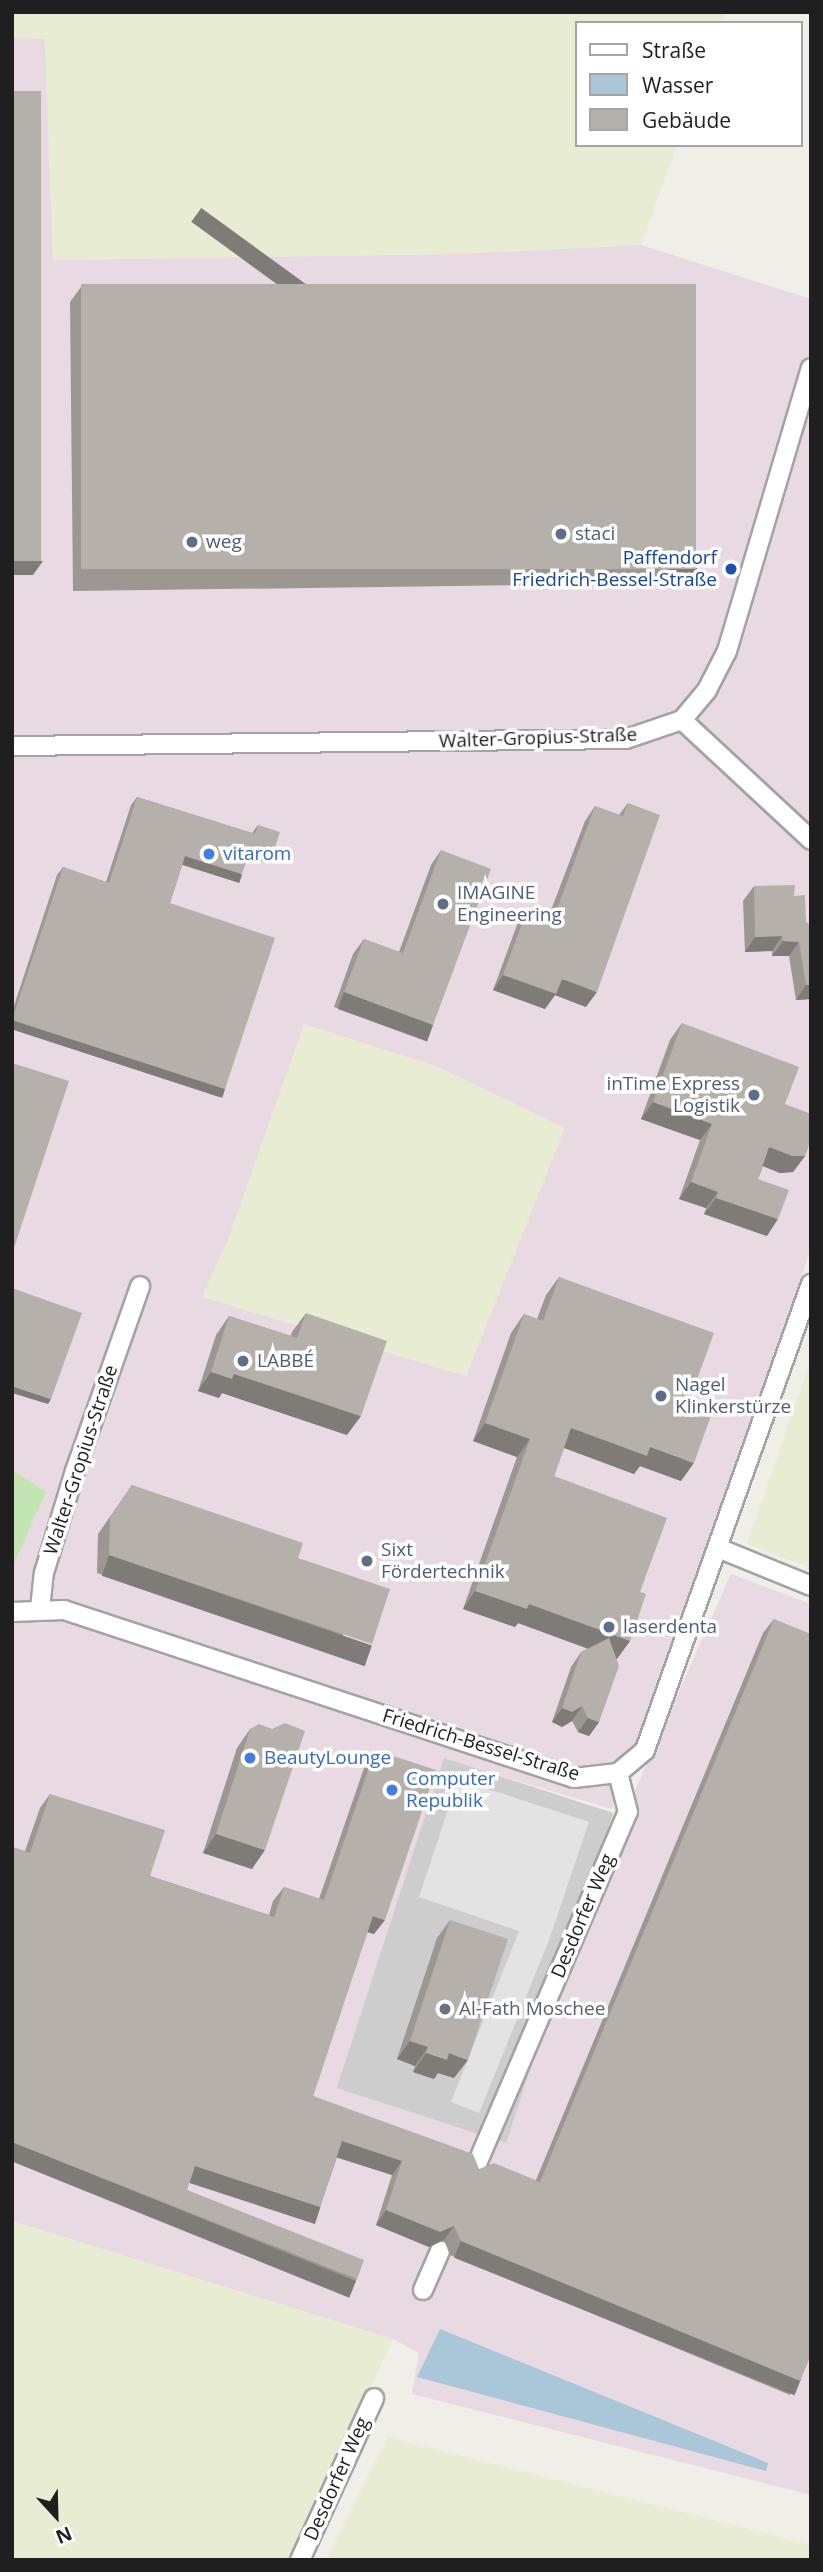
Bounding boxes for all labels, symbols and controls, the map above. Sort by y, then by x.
legend [574,21,802,147]
text: Straße [642,36,706,64]
text: Wasser [642,71,713,99]
text: Gebäude [642,106,731,134]
place label: staci [575,523,615,545]
marker: staci [553,526,569,542]
place label: weg [206,531,242,553]
marker: weg [184,534,200,550]
place label: Paffendorf Friedrich-Bessel-Straße [512,547,717,591]
marker: Paffendorf Friedrich-Bessel-Straße [723,561,739,577]
street label: Walter-Gropius-Straße [438,723,638,753]
place label: vitarom [223,843,291,865]
marker: vitarom [201,846,217,862]
place label: IMAGINE Engineering [457,882,562,926]
marker: IMAGINE Engineering [435,896,451,912]
place label: inTime Express Logistik [606,1073,740,1117]
marker: inTime Express Logistik [746,1087,762,1103]
place label: LABBÉ [257,1350,314,1372]
marker: LABBÉ [235,1353,251,1369]
street label: Walter-Gropius-Straße [39,1362,123,1558]
place label: Nagel Klinkerstürze [675,1374,791,1418]
marker: Nagel Klinkerstürze [653,1388,669,1404]
place label: Sixt Fördertechnik [381,1539,505,1583]
marker: Sixt Fördertechnik [359,1553,375,1569]
place label: laserdenta [623,1616,717,1638]
marker: laserdenta [601,1619,617,1635]
street label: Friedrich-Bessel-Straße [380,1704,582,1786]
place label: BeautyLounge [264,1747,391,1769]
marker: BeautyLounge [242,1750,258,1766]
place label: Computer Republik [406,1768,495,1812]
marker: Computer Republik [384,1782,400,1798]
street label: Desdorfer Weg [547,1851,619,1981]
place label: Al-Fath Moschee [459,1998,605,2020]
marker: Al-Fath Moschee [437,2001,453,2017]
street label: Desdorfer Weg [300,2414,374,2544]
north arrow [21,2481,91,2551]
text: N [52,2521,76,2550]

